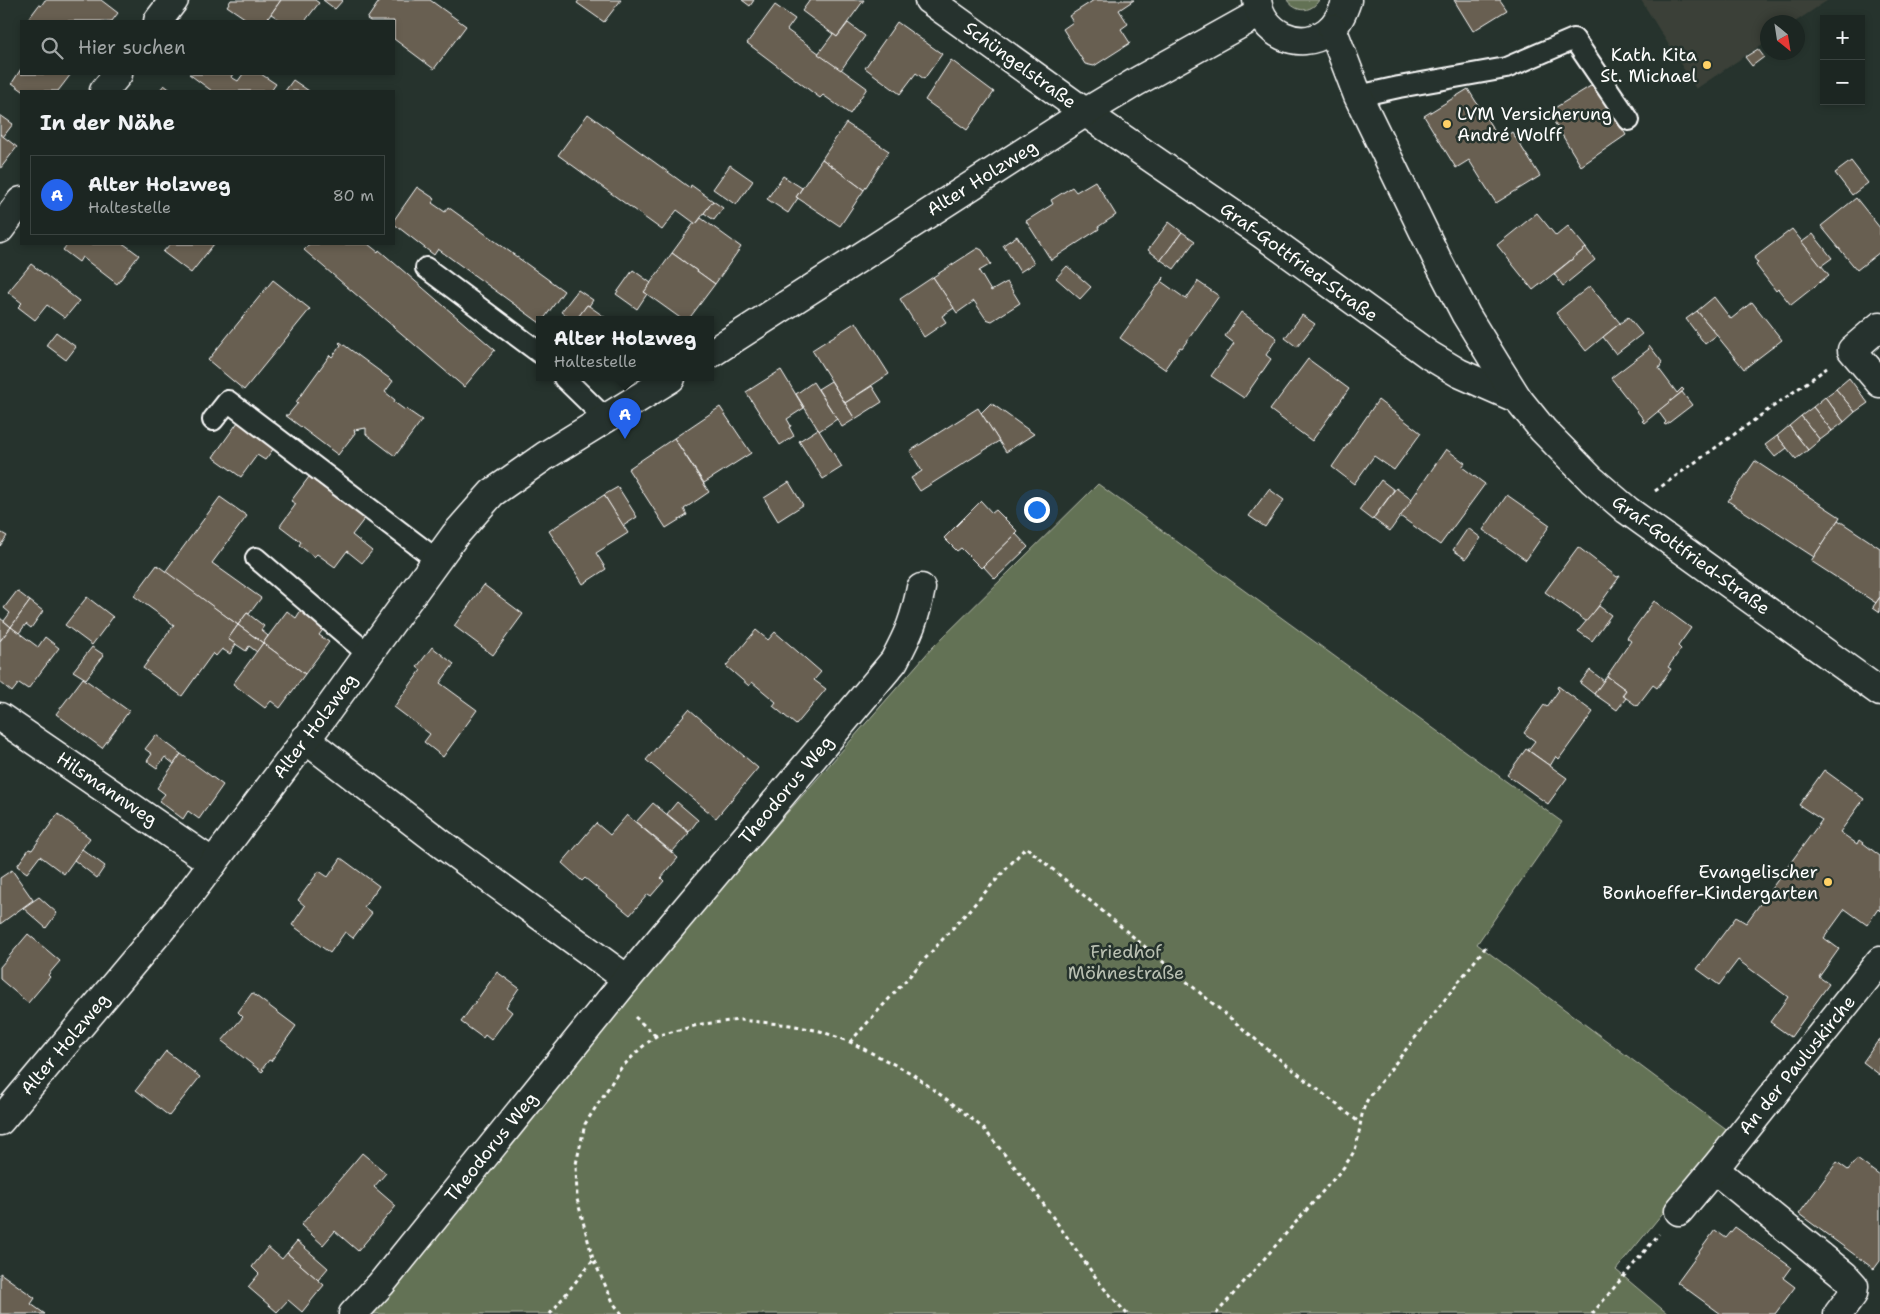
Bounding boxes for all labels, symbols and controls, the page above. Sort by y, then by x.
north arrow [1760,15,1805,60]
map controls [1820,15,1865,105]
button: + [1820,15,1865,60]
street label: Schüngelstraße [959,16,1081,114]
search box [20,20,395,75]
icon: search [38,34,66,62]
text: Hier suchen [78,35,186,60]
place label: Kath. Kita St. Michael [1600,43,1698,88]
marker: Kath. Kita St. Michael [1701,59,1713,71]
button: − [1820,60,1865,105]
place label: LVM Versicherung André Wolff [1457,102,1612,147]
text: In der Nähe [40,109,175,137]
marker: LVM Versicherung André Wolff [1441,118,1453,130]
street label: Alter Holzweg [922,134,1042,222]
text: Alter Holzweg [88,172,231,197]
text: A [51,185,63,206]
text: 80 m [333,185,374,206]
text: Haltestelle [88,197,171,218]
street label: Graf-Gottfried-Straße [1215,197,1383,327]
popup [536,316,714,381]
text: Alter Holzweg [554,326,696,351]
text: Haltestelle [554,351,637,372]
pin: A [609,398,641,439]
street label: Graf-Gottfried-Straße [1607,490,1775,620]
your location [1024,497,1050,523]
street label: Alter Holzweg [267,668,363,784]
street label: Theodorus Weg [733,731,839,849]
street label: Hilsmannweg [52,746,162,832]
place label: Evangelischer Bonhoeffer-Kindergarten [1603,860,1818,905]
marker: Evangelischer Bonhoeffer-Kindergarten [1822,876,1834,888]
park label: Friedhof Möhnestraße [1068,940,1184,985]
street label: Alter Holzweg [15,988,115,1100]
street label: An der Pauluskirche [1733,990,1861,1140]
street label: Theodorus Weg [439,1087,543,1207]

